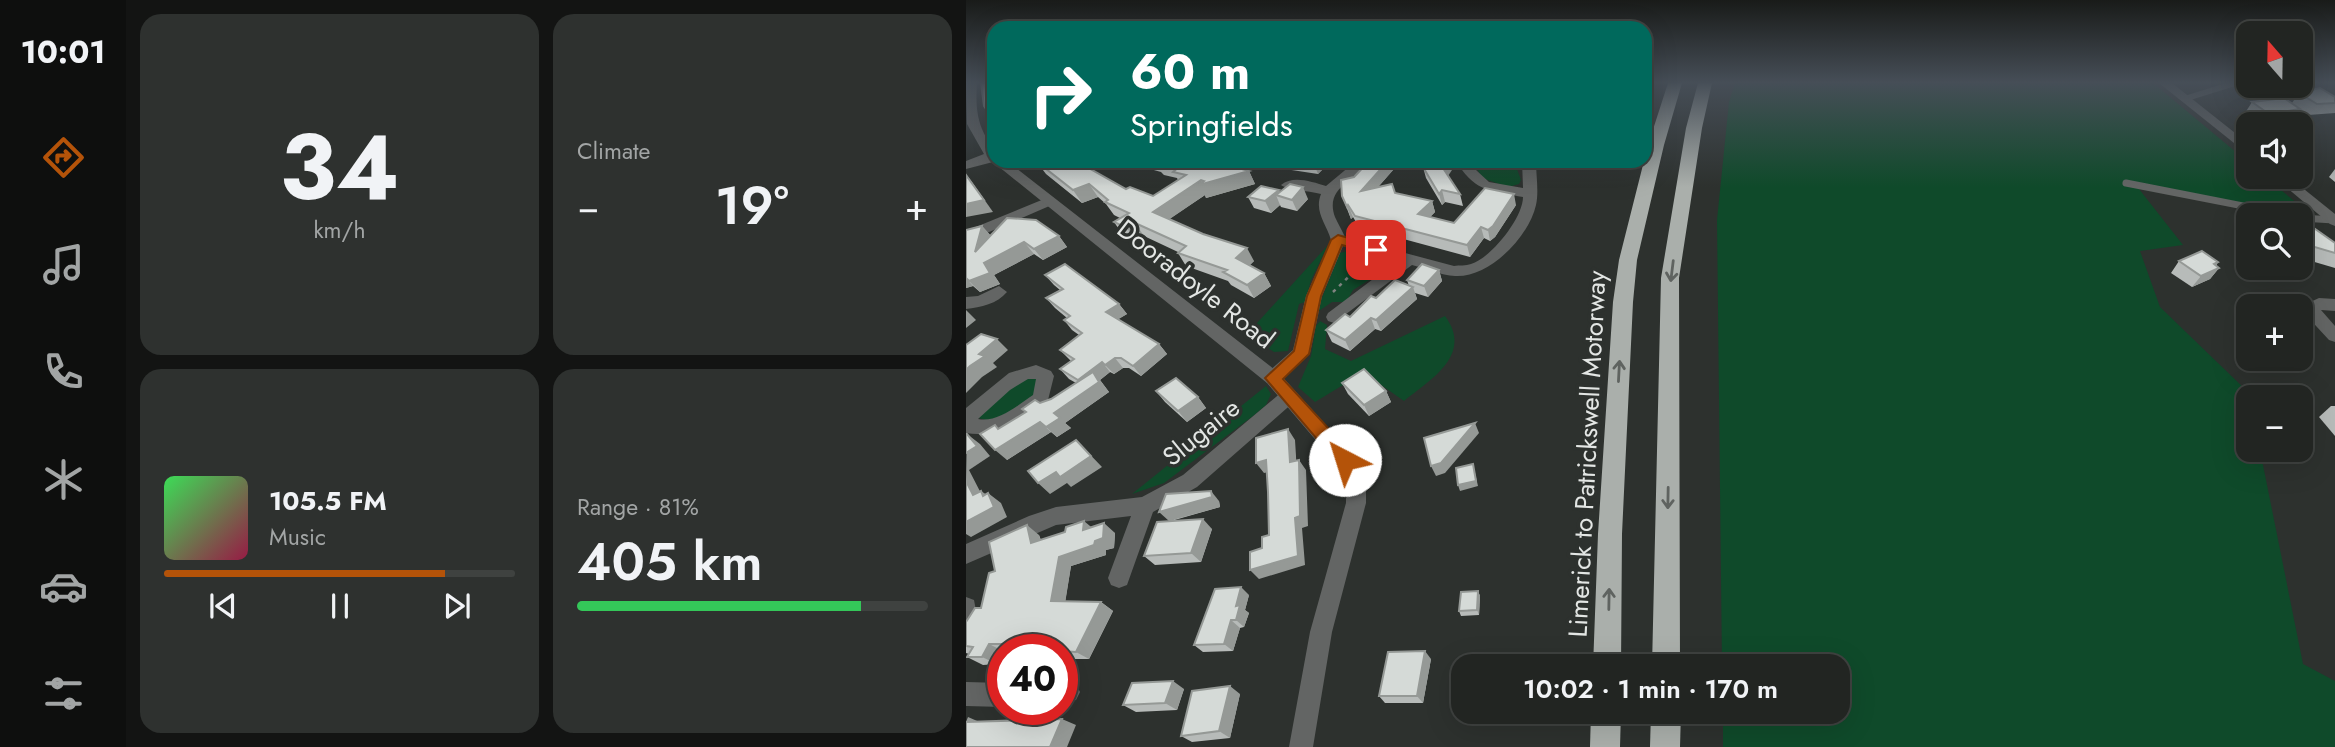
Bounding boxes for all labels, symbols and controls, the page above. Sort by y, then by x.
north arrow [2236,21,2314,98]
map controls [2236,21,2313,462]
text: 10:01 [20,29,106,75]
text: 60 m [1130,37,1250,107]
icon: right [1015,49,1106,140]
text: 34 [279,102,400,233]
text: Springfields [1130,102,1293,148]
button: sound [2236,112,2313,189]
icon: directions [39,133,88,182]
text: Climate [577,134,650,168]
text: 19° [715,168,789,244]
text: − [577,179,599,234]
text: + [905,179,928,234]
button: search [2236,203,2313,280]
street label: Dooradoyle Road [1109,210,1283,358]
text: km/h [314,213,365,247]
pin [1346,220,1406,280]
icon: arrive [1357,231,1395,269]
icon: music [39,240,88,289]
one-way arrow [1665,259,1678,282]
street label: Limerick to Patrickswell Motorway [1558,269,1616,638]
button: + [2236,294,2313,371]
icon: phone [39,347,88,396]
one-way arrow [1613,361,1626,383]
button: − [2236,385,2313,462]
street label: Slugaire [1154,389,1248,475]
position arrow [1308,423,1382,497]
icon: climate [39,455,88,504]
text: 105.5 FM [269,482,387,520]
one-way arrow [1661,486,1675,509]
text: Range · 81% [577,490,699,524]
text: Music [269,520,326,554]
text: 405 km [577,524,762,600]
icon: car [39,562,88,611]
icon: previous [204,587,242,625]
icon: pause [321,587,359,625]
icon: next [438,587,476,625]
one-way arrow [1602,587,1616,610]
speed limit sign: 40 [987,634,1078,725]
icon: filters [39,669,88,718]
text: 10:02 · 1 min · 170 m [1523,670,1778,708]

